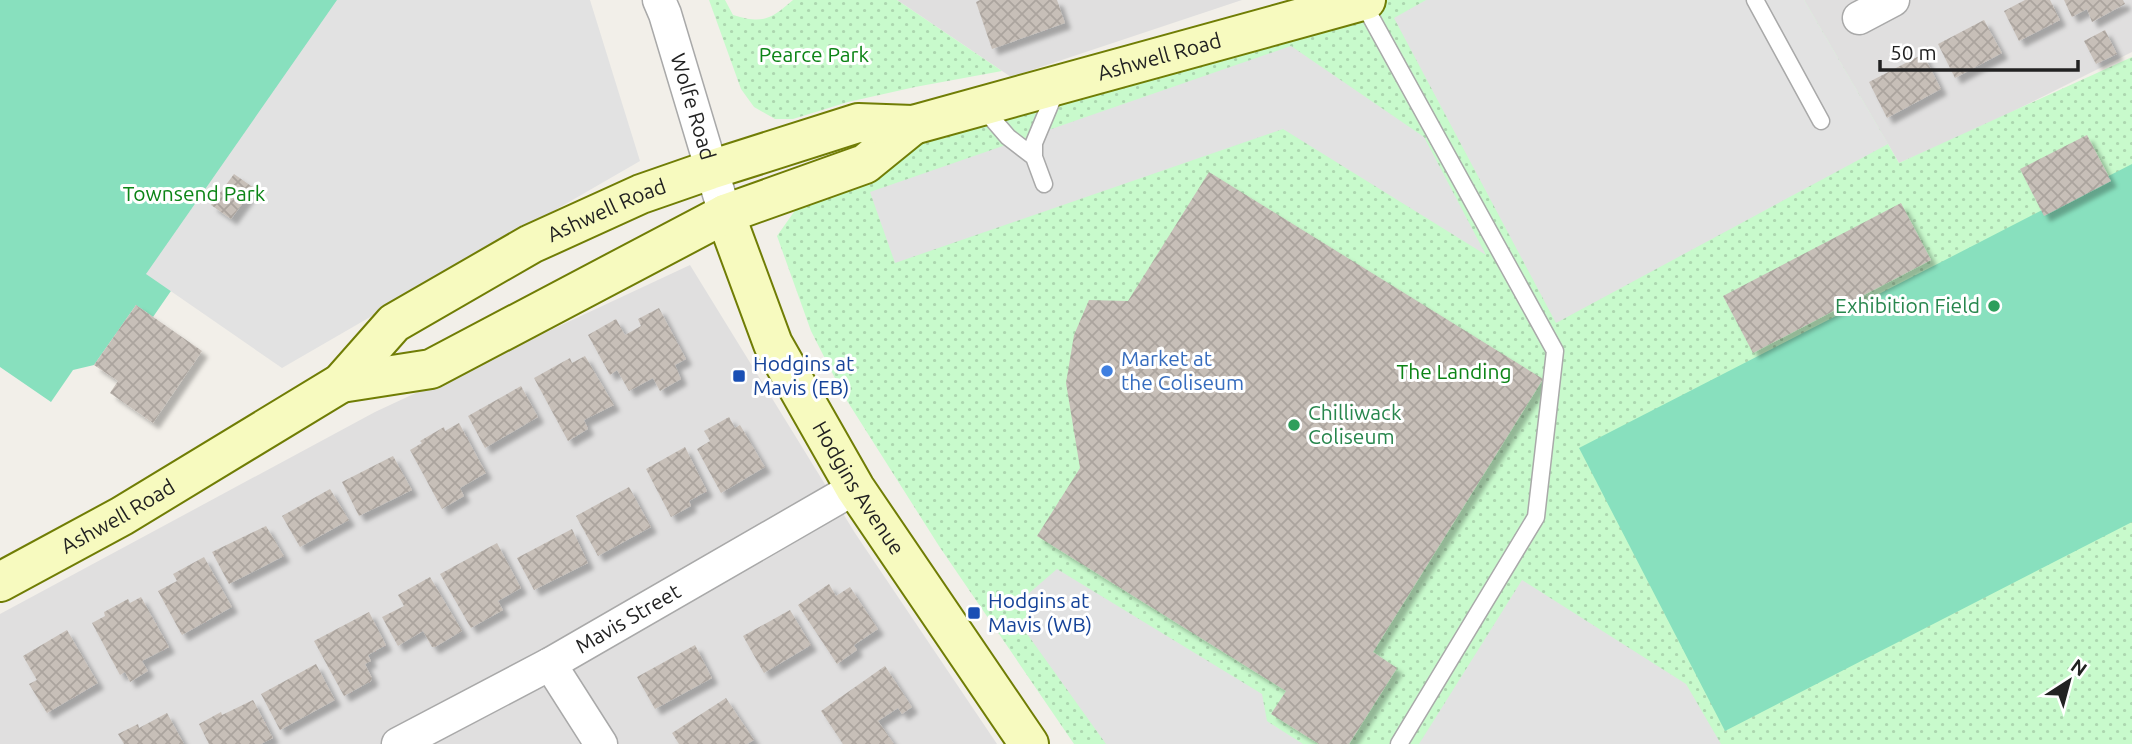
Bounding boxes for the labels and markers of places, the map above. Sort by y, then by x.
place label: Exhibition Field [1835,293,1980,317]
marker: Exhibition Field [1986,298,2002,314]
place label: Market at the Coliseum [1121,346,1244,394]
place label: Hodgins at Mavis (EB) [753,351,854,399]
marker: Market at the Coliseum [1099,363,1115,379]
marker: Hodgins at Mavis (EB) [731,368,747,384]
place label: Chilliwack Coliseum [1308,400,1402,448]
marker: Chilliwack Coliseum [1286,417,1302,433]
place label: Hodgins at Mavis (WB) [988,588,1092,636]
marker: Hodgins at Mavis (WB) [966,605,982,621]

